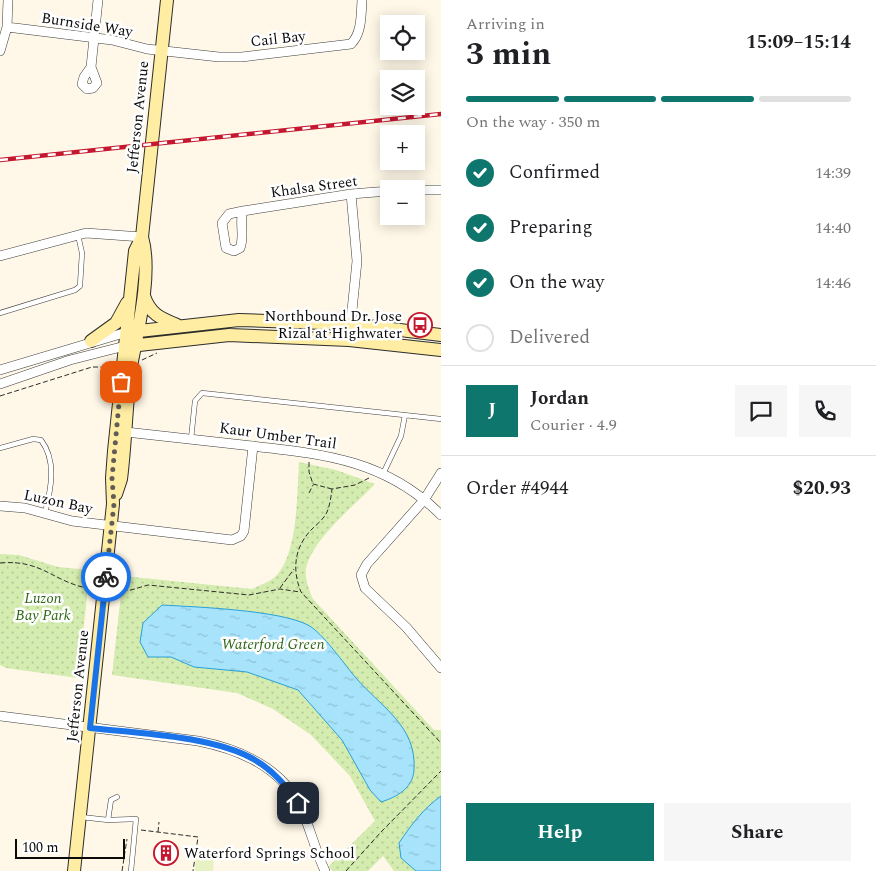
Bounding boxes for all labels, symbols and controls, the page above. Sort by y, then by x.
street label: Burnside Way [40,6,135,44]
text: Arriving in [466,12,545,36]
map controls [380,15,425,225]
button: locate [380,15,425,60]
street label: Cail Bay [249,25,308,53]
text: 15:09–15:14 [746,28,851,57]
text: 3 min [466,30,551,79]
street label: Jefferson Avenue [121,60,155,174]
button: layers [380,70,425,115]
text: On the way · 350 m [466,110,600,134]
button: + [380,125,425,170]
text: Confirmed [509,158,600,187]
icon: check [466,159,494,187]
text: 14:39 [815,161,851,185]
street label: Khalsa Street [269,170,359,204]
button: − [380,180,425,225]
text: Preparing [509,213,593,242]
icon: check [466,214,494,242]
text: 14:40 [815,216,851,240]
text: On the way [509,268,605,297]
icon: check [466,269,494,297]
text: 14:46 [815,271,851,295]
place label: Northbound Dr. Jose Rizal at Highwater [264,305,402,345]
bus stop icon: Northbound Dr. Jose Rizal at Highwater [407,312,433,338]
text: Delivered [509,323,590,352]
pin [100,361,142,403]
icon: bag [107,368,135,396]
text: Jordan [530,384,589,413]
button: chat [735,385,787,437]
button: phone [799,385,851,437]
text: J [488,396,496,425]
text: Courier · 4.9 [530,413,617,437]
street label: Kaur Umber Trail [218,416,338,456]
text: Order #4944 [466,474,569,503]
text: $20.93 [793,474,851,503]
street label: Luzon Bay [21,483,95,521]
courier [81,552,131,602]
icon: bike [92,563,120,591]
park label: Luzon Bay Park [15,587,71,627]
street label: Jefferson Avenue [61,629,95,743]
park label: Waterford Green [221,633,325,656]
pin [277,782,319,824]
icon: home [284,789,312,817]
button: Help [466,803,654,861]
button: Share [664,803,851,861]
scale bar [15,836,125,859]
text: 100 m [22,837,59,858]
building icon: Waterford Springs School [153,840,179,866]
place label: Waterford Springs School [184,842,355,865]

